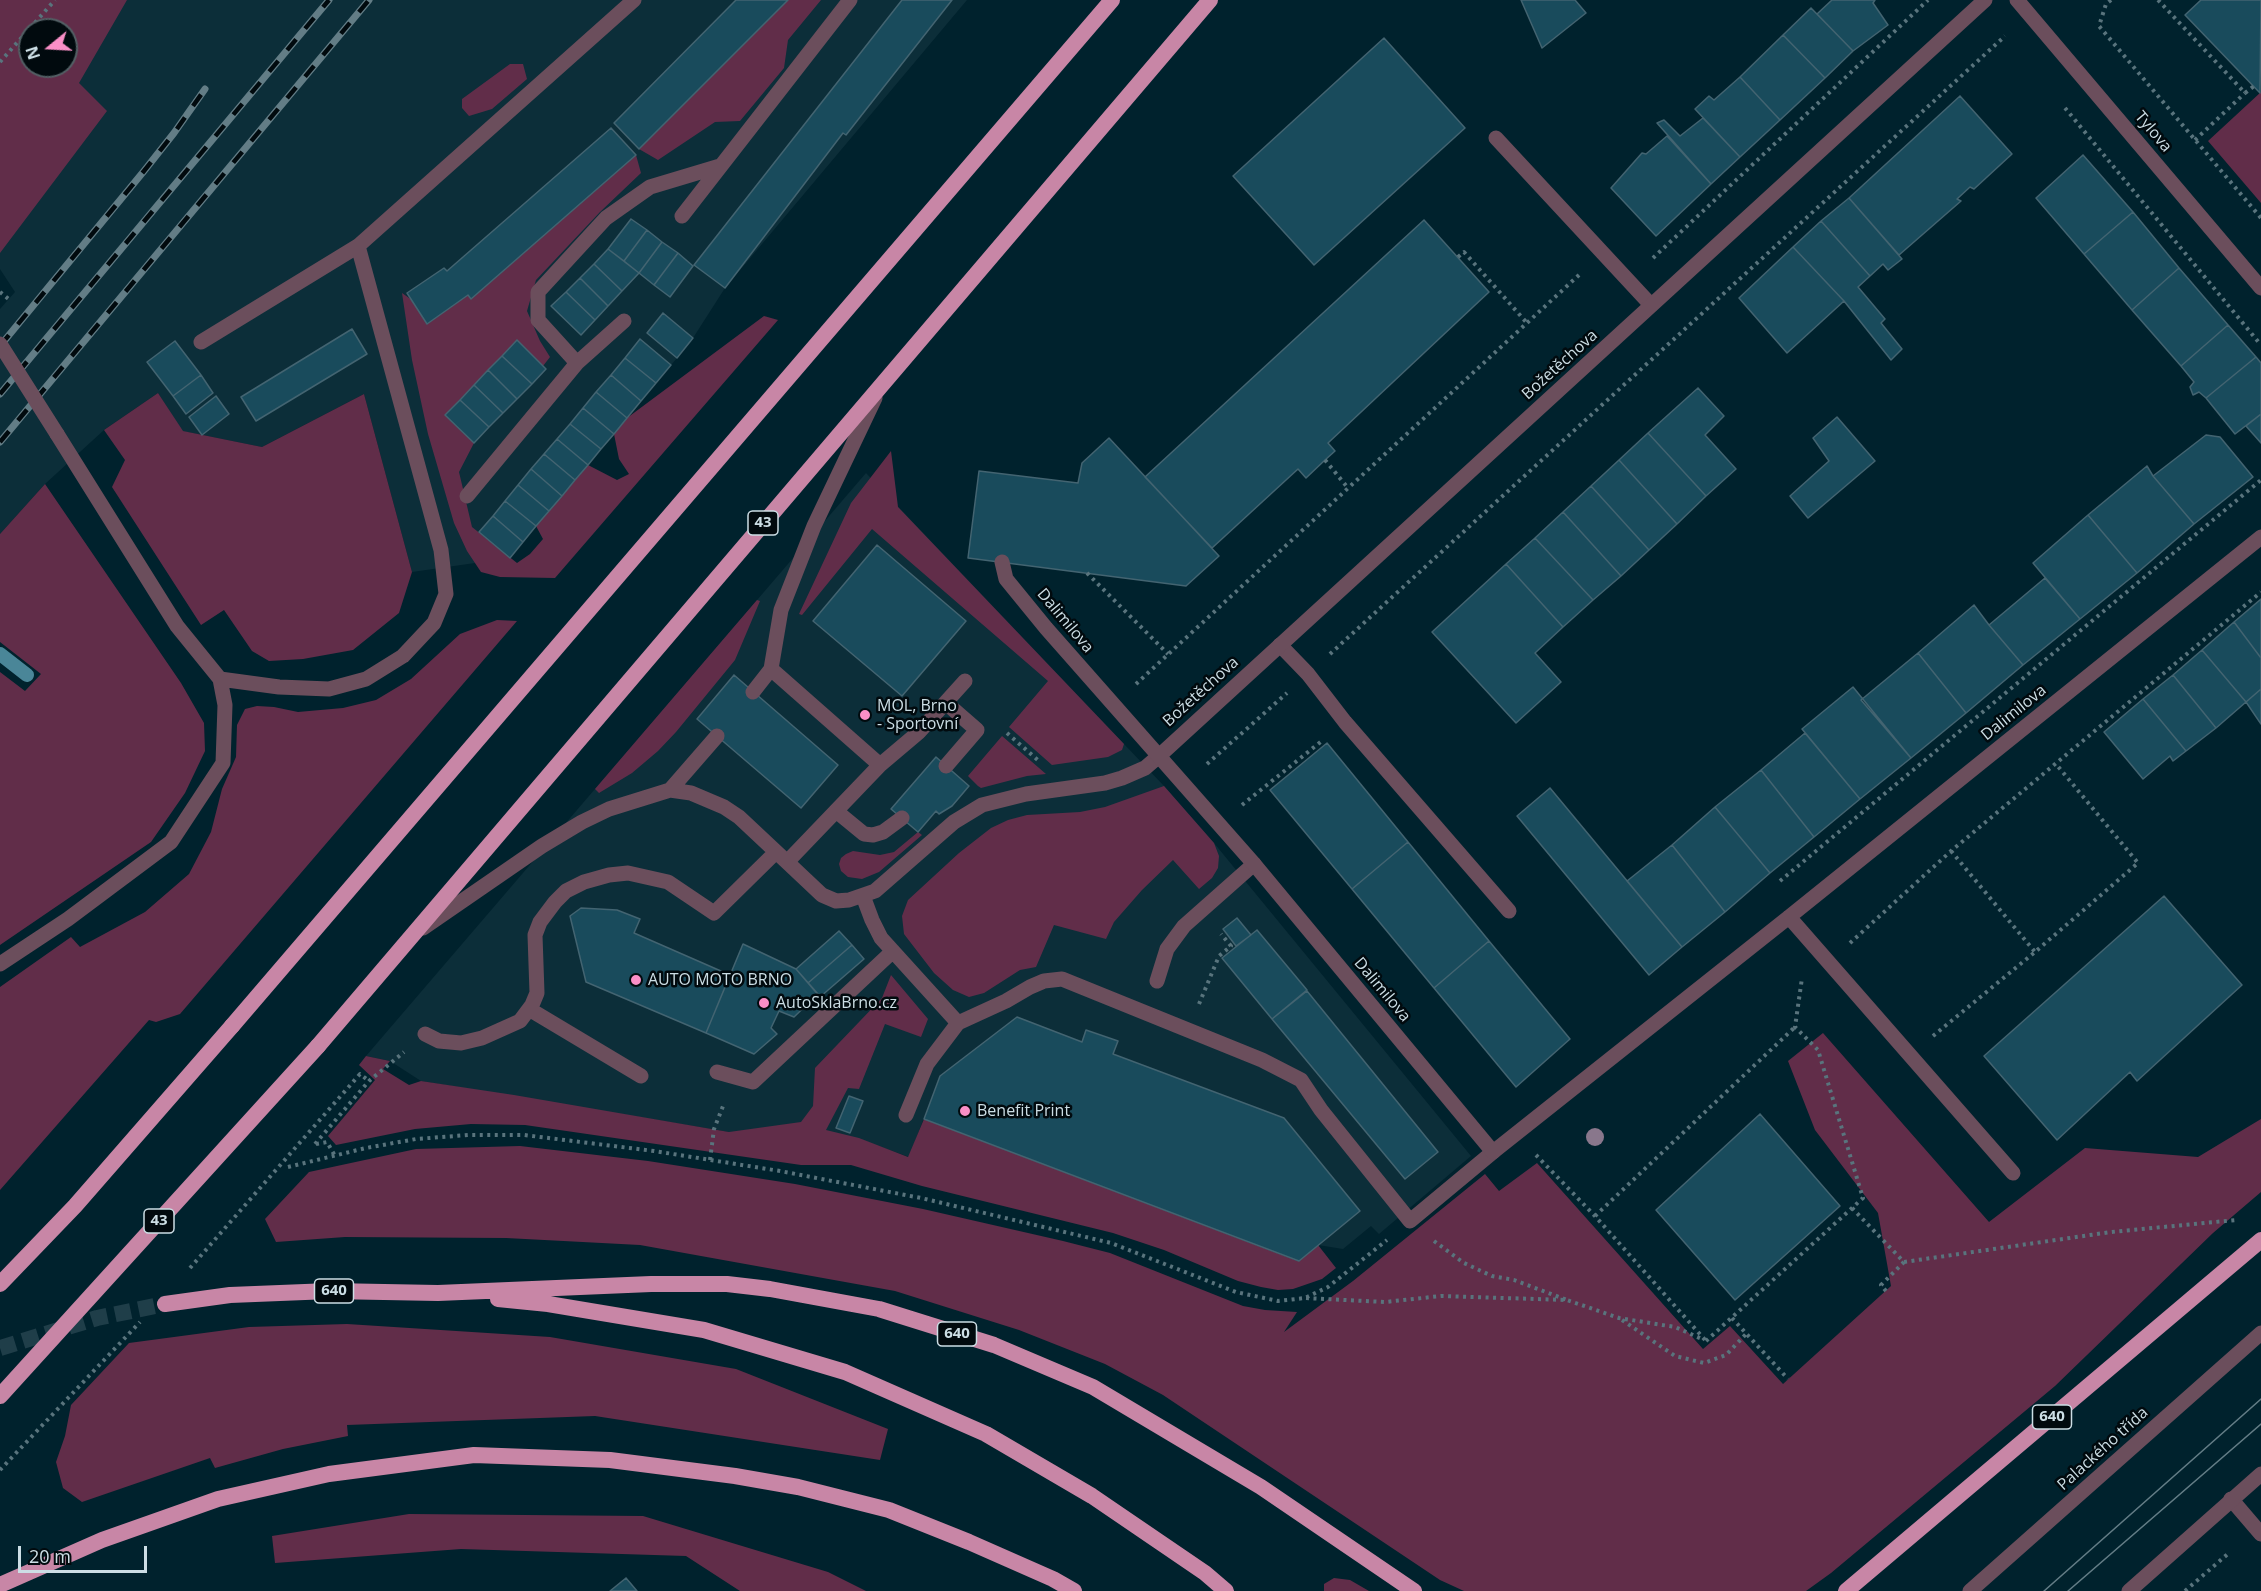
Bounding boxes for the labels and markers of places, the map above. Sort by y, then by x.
place label: MOL, Brno - Sportovní [877,696,958,734]
marker: MOL, Brno - Sportovní [858,708,872,722]
place label: AUTO MOTO BRNO [648,970,792,990]
marker: AUTO MOTO BRNO [629,973,643,987]
place label: AutoSklaBrno.cz [776,993,897,1013]
marker: AutoSklaBrno.cz [757,996,771,1010]
place label: Benefit Print [977,1101,1070,1121]
marker: Benefit Print [958,1104,972,1118]

